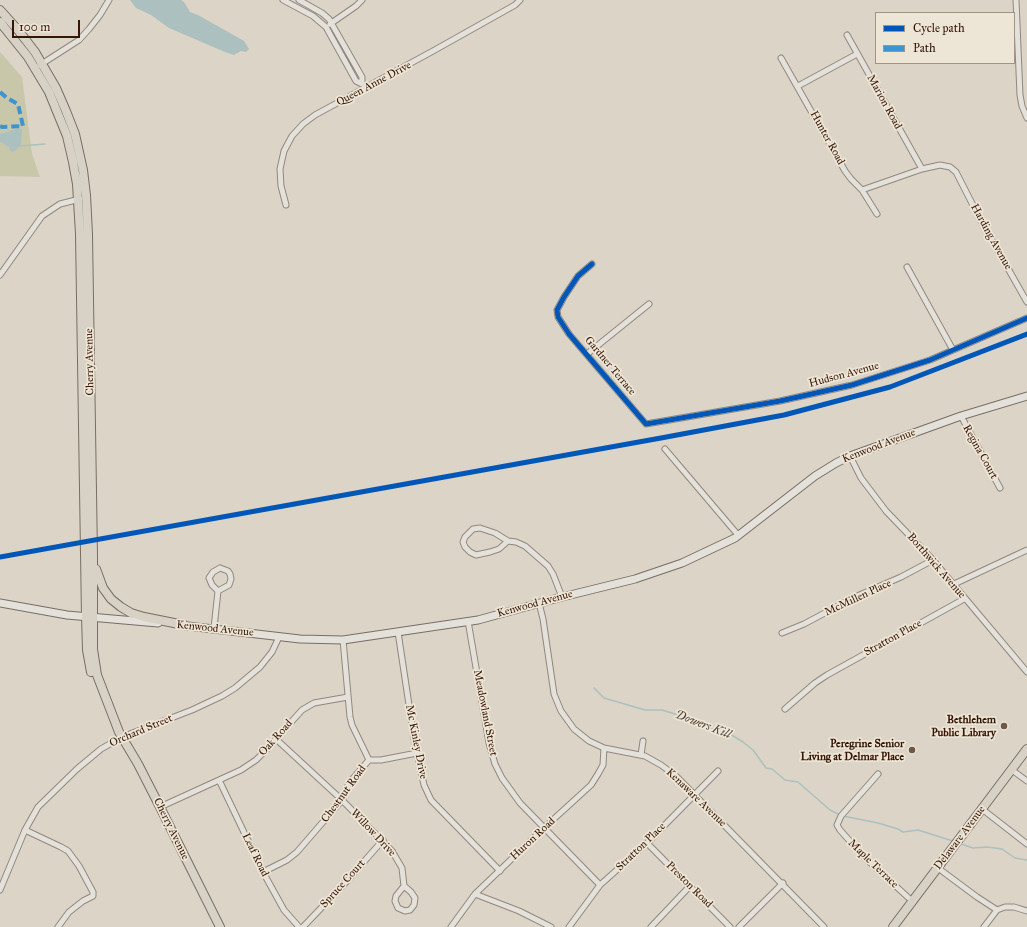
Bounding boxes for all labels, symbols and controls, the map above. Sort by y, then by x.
scale bar [14,12,82,38]
legend [875,12,1015,64]
text: 100 m [19,20,50,34]
text: Cycle path [913,21,965,35]
text: Path [913,41,936,55]
street label: Queen Anne Drive [334,59,414,109]
street label: Marion Road [864,72,904,132]
street label: Hunter Road [807,109,847,167]
street label: Harding Avenue [967,202,1015,272]
street label: Cherry Avenue [83,328,97,396]
street label: Gardner Terrace [582,334,638,398]
street label: Hudson Avenue [808,359,880,391]
street label: Regina Court [960,422,1000,482]
street label: Kenwood Avenue [840,426,918,466]
street label: Borthwick Avenue [904,531,968,601]
street label: McMillen Place [822,577,894,619]
street label: Kenwood Avenue [496,588,574,620]
street label: Stratton Place [862,617,924,659]
street label: Kenwood Avenue [176,618,254,640]
street label: Meadowland Street [470,669,500,757]
street label: Mc Kinley Drive [402,704,430,780]
water label: Dowers Kill [673,708,733,742]
street label: Orchard Street [108,712,174,750]
place label: Bethlehem Public Library [931,713,996,739]
street label: Oak Road [256,717,296,759]
marker: Bethlehem Public Library [999,721,1009,731]
place label: Peregrine Senior Living at Delmar Place [801,737,904,763]
marker: Peregrine Senior Living at Delmar Place [907,745,917,755]
street label: Chestnut Road [319,763,369,825]
street label: Kenaware Avenue [663,766,729,830]
street label: Cherry Avenue [150,796,192,862]
street label: Delaware Avenue [932,803,988,873]
street label: Willow Drive [348,807,398,859]
street label: Huron Road [508,815,558,863]
street label: Stratton Place [613,820,669,874]
street label: Leaf Road [239,831,271,879]
street label: Maple Terrace [845,837,901,891]
street label: Spruce Court [318,857,368,911]
street label: Preston Road [663,859,715,911]

